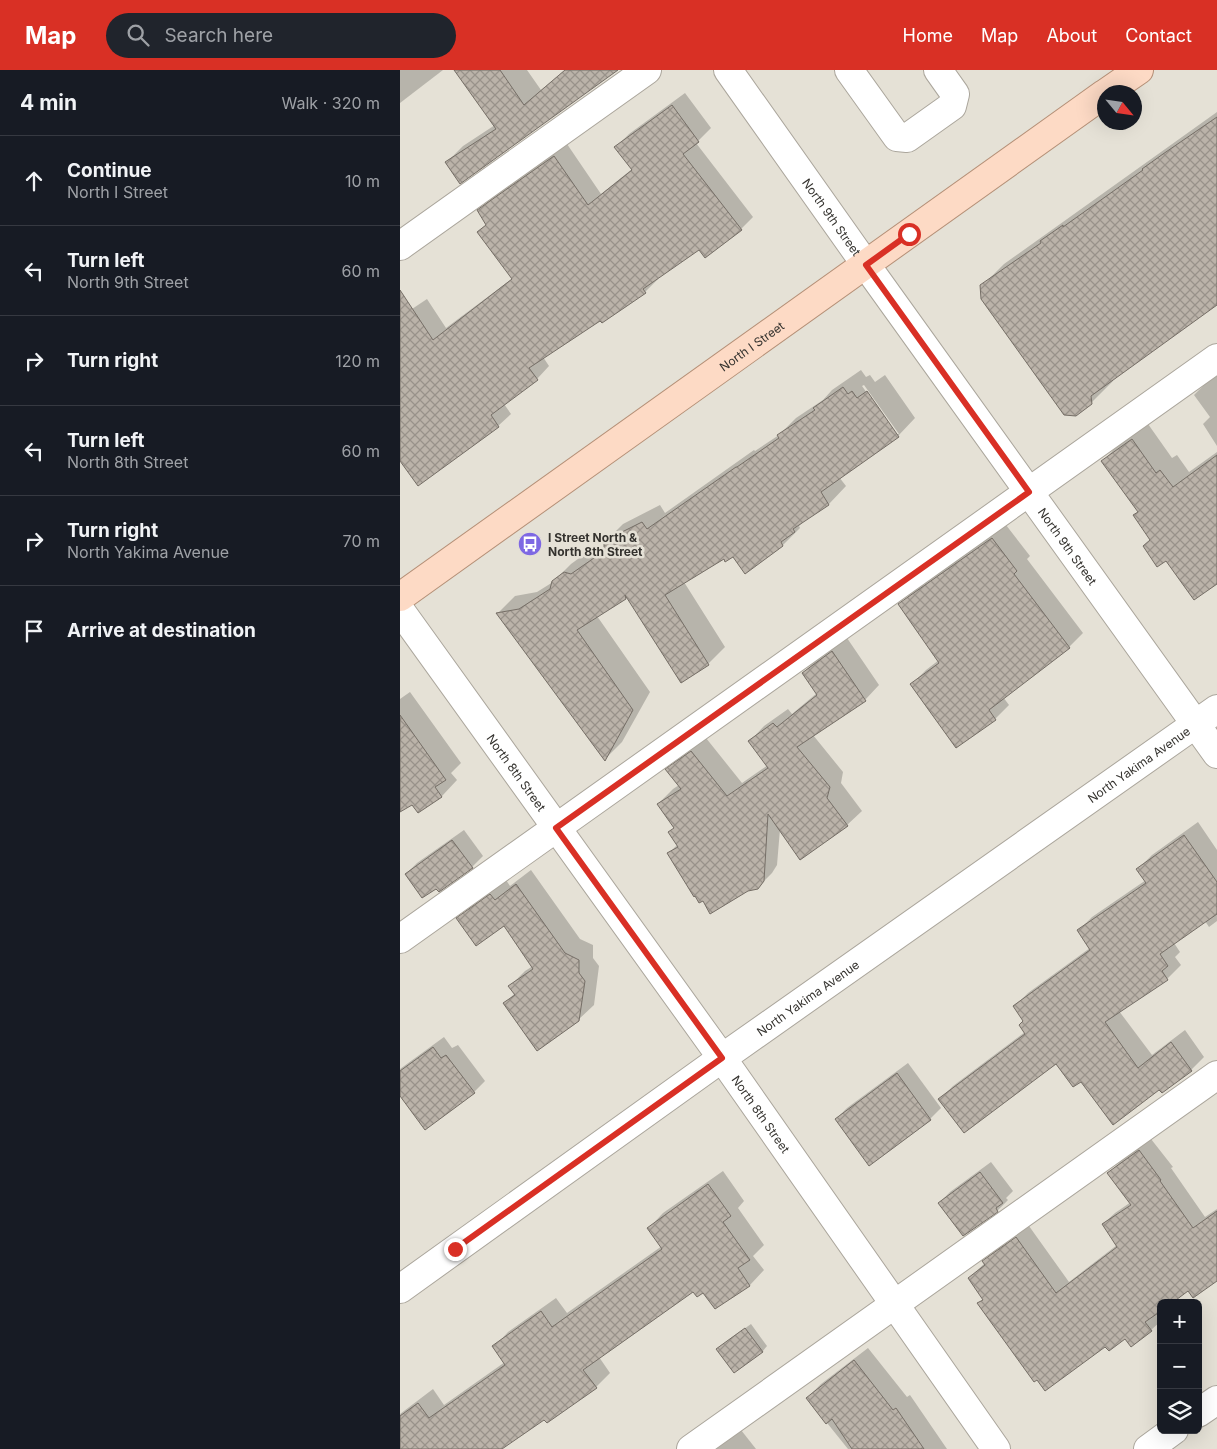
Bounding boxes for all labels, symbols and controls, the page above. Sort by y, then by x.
search box [106,13,456,58]
text: Map [25,21,76,50]
icon: search [124,21,152,49]
text: Search here [164,24,273,47]
text: Home [903,25,953,46]
text: Map [981,25,1018,46]
text: About [1046,25,1097,46]
text: Contact [1125,25,1192,46]
north arrow [1097,85,1142,130]
text: 4 min [20,90,77,115]
text: Walk · 320 m [282,93,380,113]
text: Continue [67,159,152,182]
icon: ahead [20,167,48,195]
text: 10 m [345,171,380,191]
street label: North 9th Street [799,175,865,259]
text: North I Street [67,182,168,202]
route start [898,223,921,246]
text: Turn left [67,249,145,272]
icon: left [20,257,48,285]
text: 60 m [341,261,380,281]
text: North 9th Street [67,272,189,292]
street label: North I Street [716,318,787,374]
icon: right [20,347,48,375]
text: Turn right [67,349,158,372]
text: 120 m [335,351,380,371]
text: Turn left [67,429,145,452]
icon: left [20,437,48,465]
text: 60 m [341,441,380,461]
text: North 8th Street [67,452,188,472]
street label: North 9th Street [1035,505,1101,588]
text: Turn right [67,519,158,542]
icon: right [20,527,48,555]
place label: I Street North & North 8th Street [548,530,643,559]
text: 70 m [343,531,380,551]
bus stop icon: I Street North & North 8th Street [517,531,543,557]
text: North Yakima Avenue [67,542,229,562]
icon: arrive [20,617,48,645]
text: Arrive at destination [67,619,256,642]
street label: North Yakima Avenue [1085,723,1193,806]
street label: North 8th Street [484,731,549,814]
street label: North Yakima Avenue [753,956,862,1039]
street label: North 8th Street [729,1072,794,1156]
route end [444,1238,467,1261]
map controls [1157,1299,1202,1434]
button: + [1157,1299,1202,1344]
button: − [1157,1344,1202,1389]
button: layers [1157,1389,1202,1434]

